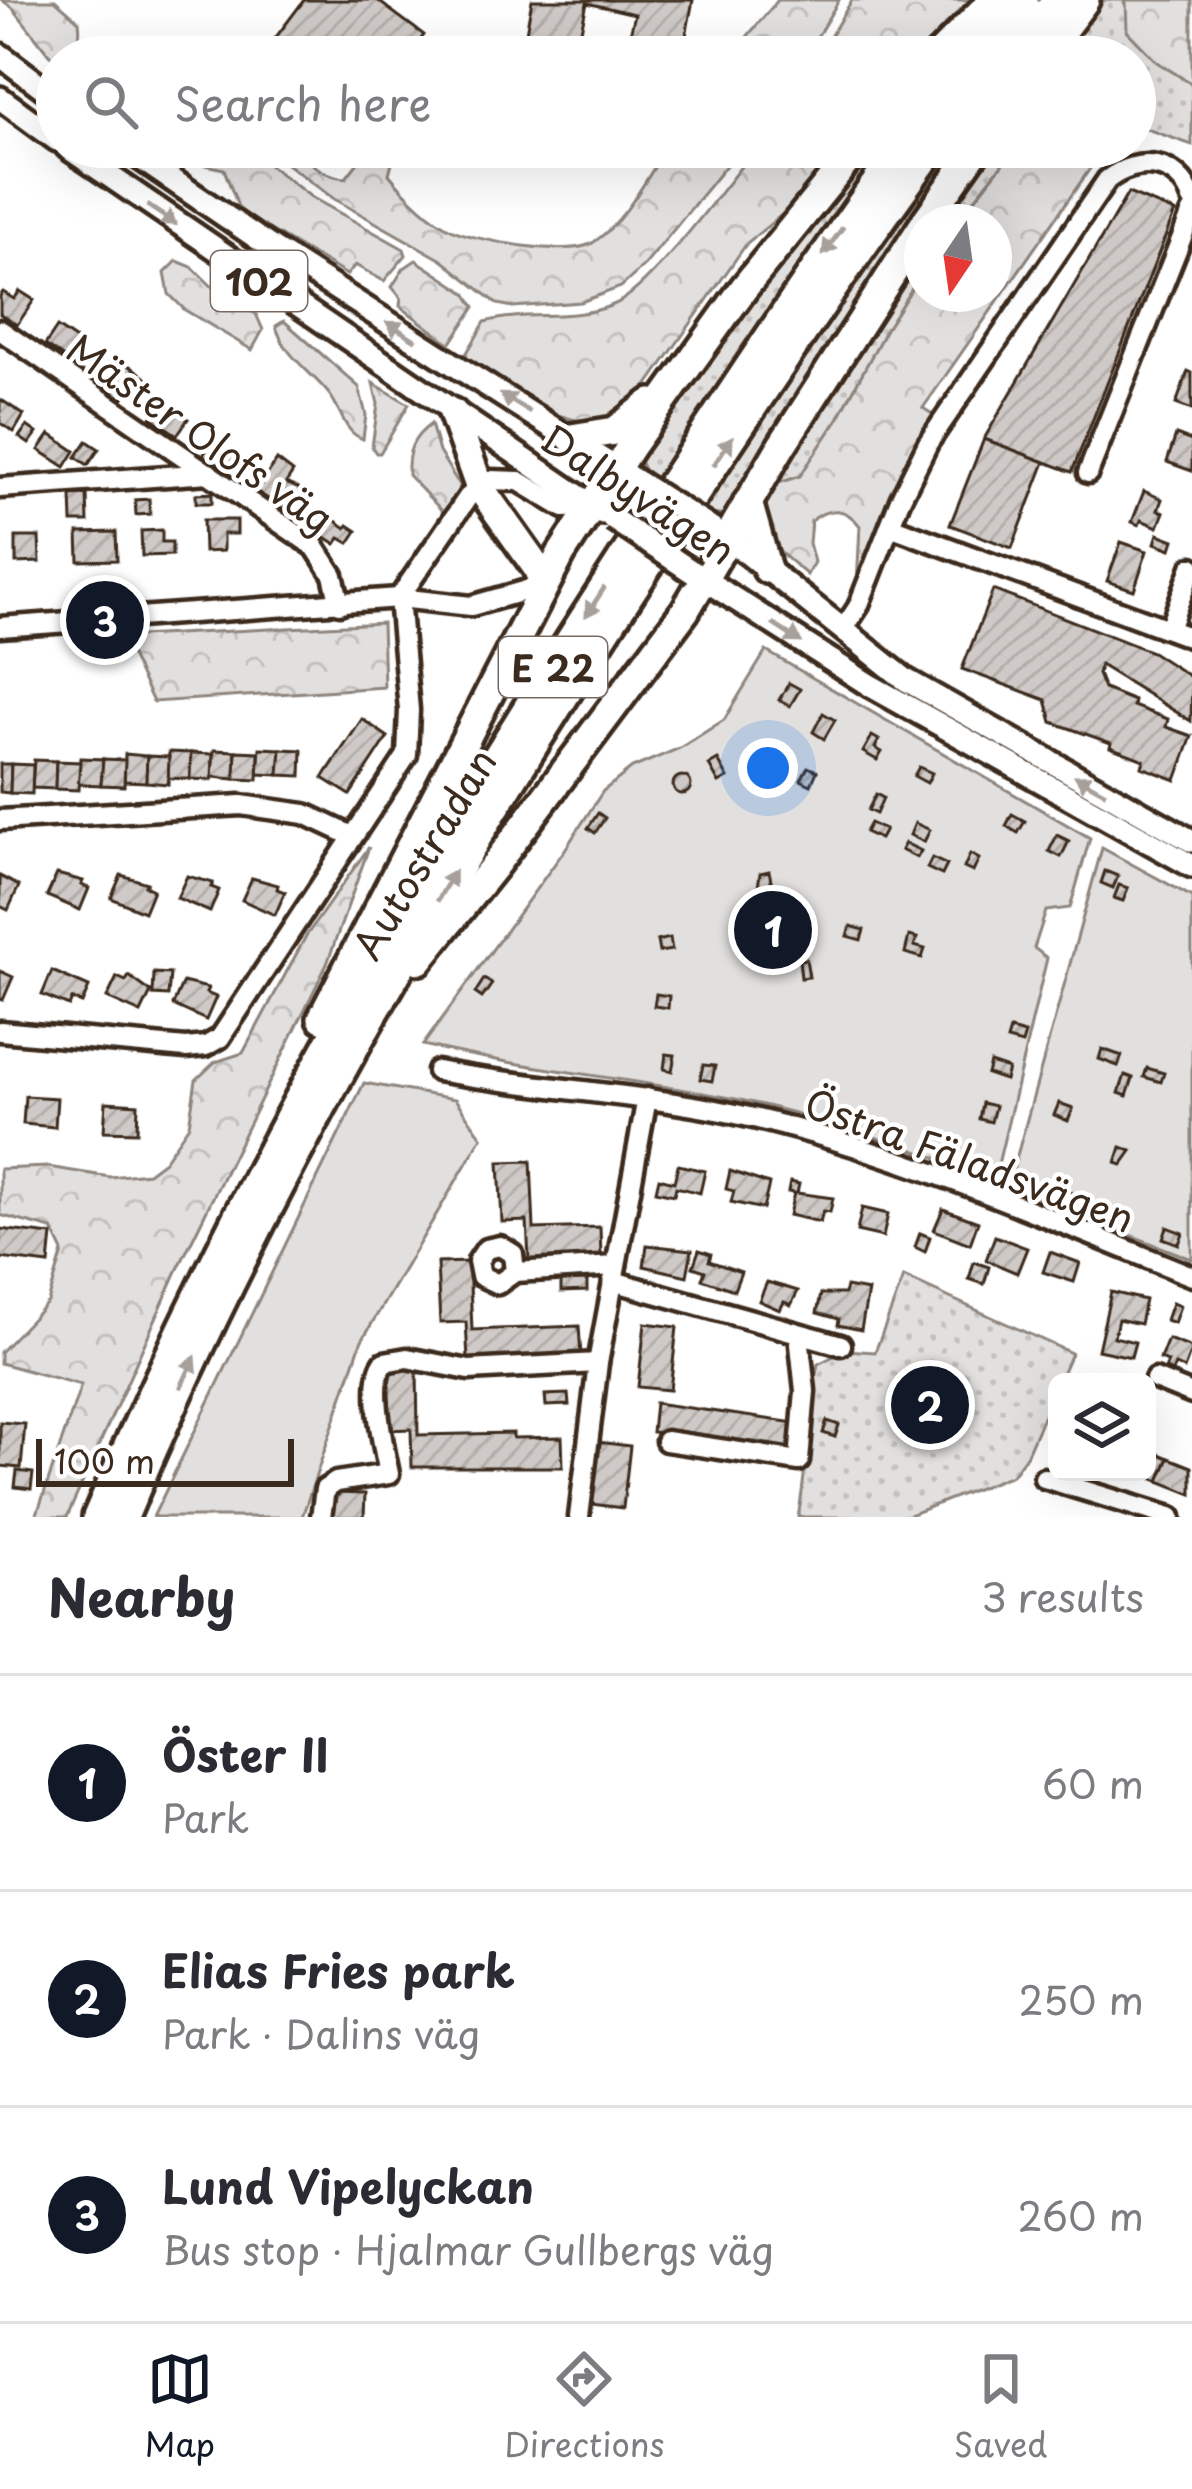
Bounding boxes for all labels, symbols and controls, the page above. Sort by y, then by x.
search box [36,36,1156,168]
text: Search here [174,68,431,136]
icon: search [78,69,144,135]
one-way arrow [146,203,179,226]
north arrow [904,204,1012,312]
one-way arrow [821,225,845,257]
road number: 102 [211,251,307,311]
street label: Mäster Olofs väg [56,318,346,546]
one-way arrow [385,321,418,343]
one-way arrow [499,393,532,415]
street label: Dalbyvägen [530,408,748,578]
one-way arrow [712,434,734,467]
pin: 3 [66,575,144,665]
one-way arrow [584,585,606,618]
one-way arrow [771,622,804,644]
road number: E 22 [499,637,607,697]
street label: Autostradan [337,736,509,970]
your location [738,738,798,798]
one-way arrow [1073,774,1106,795]
one-way arrow [435,869,456,903]
pin: 1 [734,885,812,975]
street label: Östra Fäladsvägen [797,1072,1143,1246]
one-way arrow [179,1354,199,1389]
pin: 2 [891,1360,969,1450]
map controls [1048,1373,1156,1481]
button: layers [1048,1373,1156,1481]
scale bar [36,1433,294,1486]
text: 100 m [54,1435,155,1485]
text: Nearby [48,1557,235,1634]
text: 3 results [981,1566,1144,1625]
text: Öster II [162,1719,328,1787]
text: 1 [78,1753,96,1812]
text: 60 m [1042,1753,1144,1812]
text: Park [162,1787,249,1846]
text: Elias Fries park [162,1935,515,2003]
text: 2 [73,1969,101,2028]
text: 250 m [1019,1969,1144,2028]
text: Park · Dalins väg [162,2003,480,2062]
text: Lund Vipelyckan [162,2151,534,2219]
text: 3 [74,2185,100,2244]
text: 260 m [1017,2185,1144,2244]
text: Bus stop · Hjalmar Gullbergs väg [162,2219,774,2278]
tab: Map [145,2346,215,2468]
tab: Directions [504,2346,665,2468]
tab: Saved [954,2346,1047,2468]

